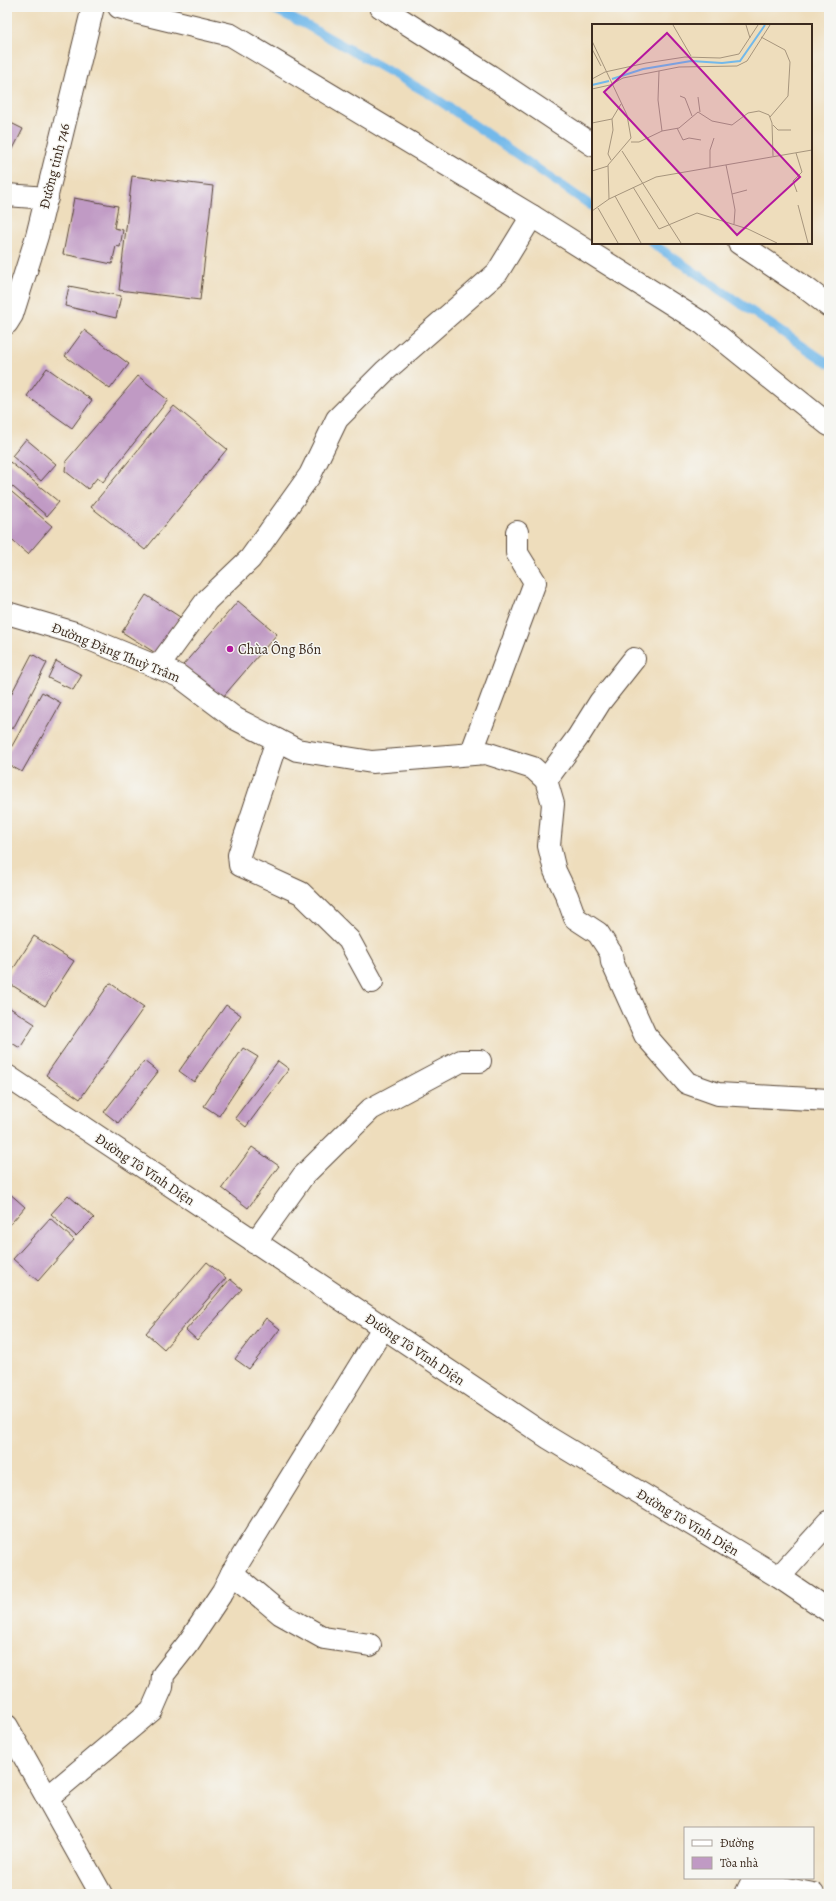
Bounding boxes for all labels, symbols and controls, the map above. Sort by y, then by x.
inset map [592,24,812,244]
street label: Đường tỉnh 746 [35,121,74,211]
street label: Đường Đặng Thuỳ Trâm [49,618,183,687]
place label: Chùa Ông Bổn [238,640,321,659]
marker: Chùa Ông Bổn [225,644,235,654]
street label: Đường Tô Vĩnh Diện [91,1129,199,1210]
street label: Đường Tô Vĩnh Diện [361,1309,469,1390]
street label: Đường Tô Vĩnh Diện [633,1484,743,1561]
legend [684,1827,814,1879]
text: Đường [720,1835,754,1851]
text: Tòa nhà [720,1855,759,1871]

